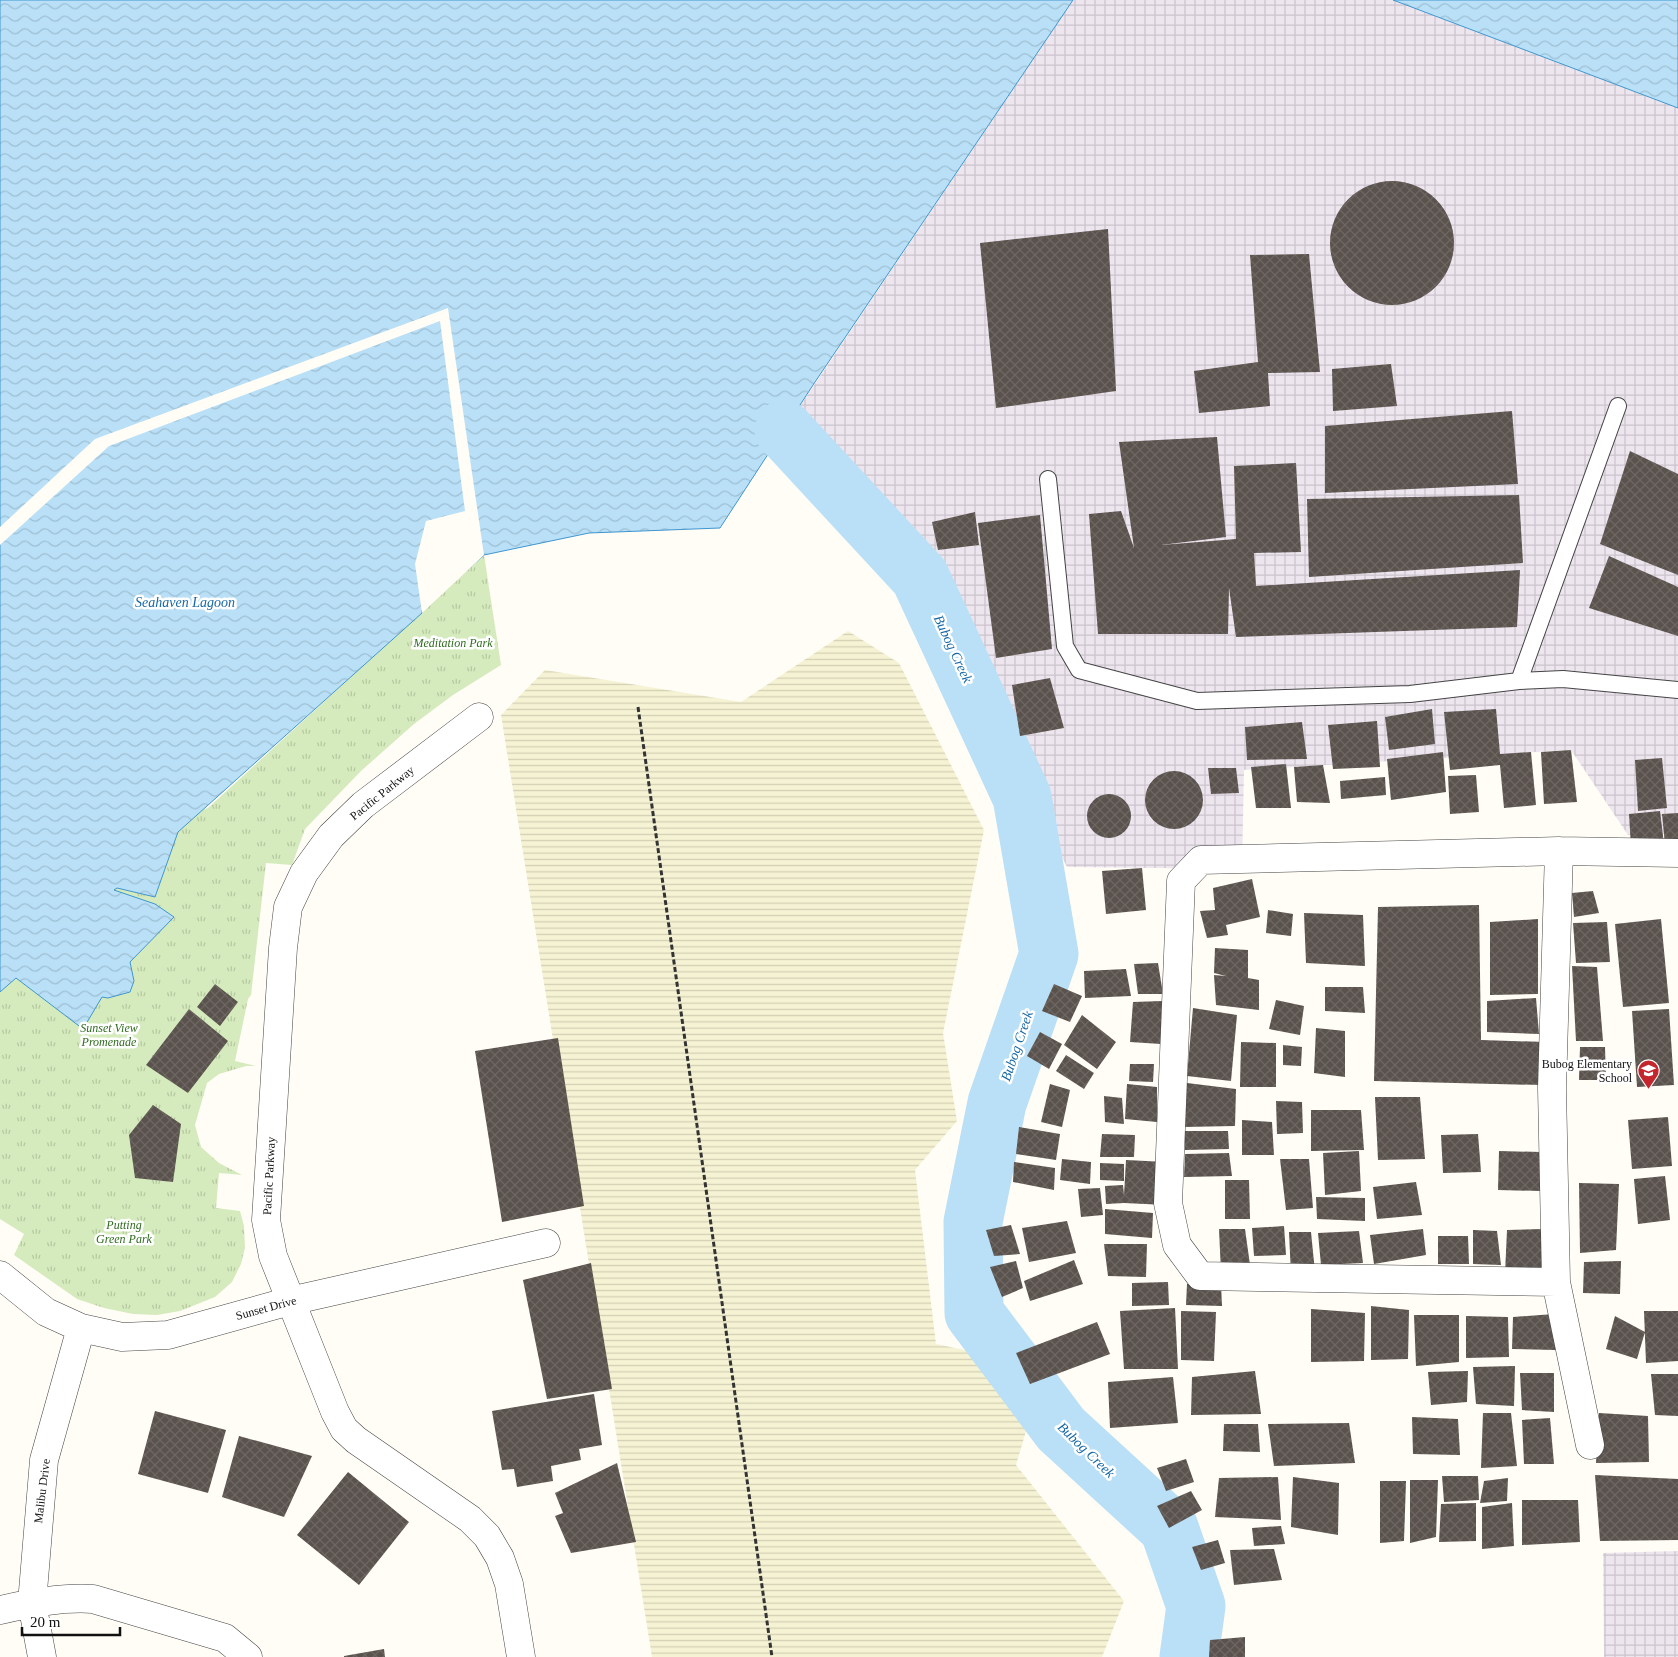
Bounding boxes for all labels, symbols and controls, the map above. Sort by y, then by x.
water label: Seahaven Lagoon [135,595,235,610]
water label: Bubog Creek [931,613,976,686]
park label: Meditation Park [413,636,493,650]
street label: Pacific Parkway [347,763,417,823]
water label: Bubog Creek [998,1008,1036,1083]
park label: Sunset View Promenade [80,1021,138,1049]
place label: Bubog Elementary School [1542,1057,1633,1085]
school or university icon: Bubog Elementary School [1636,1059,1660,1090]
street label: Pacific Parkway [260,1137,278,1215]
park label: Putting Green Park [96,1218,153,1246]
street label: Sunset Drive [234,1293,298,1323]
water label: Bubog Creek [1055,1419,1118,1481]
street label: Malibu Drive [31,1458,53,1524]
scale bar [22,1604,120,1636]
text: 20 m [30,1614,61,1630]

